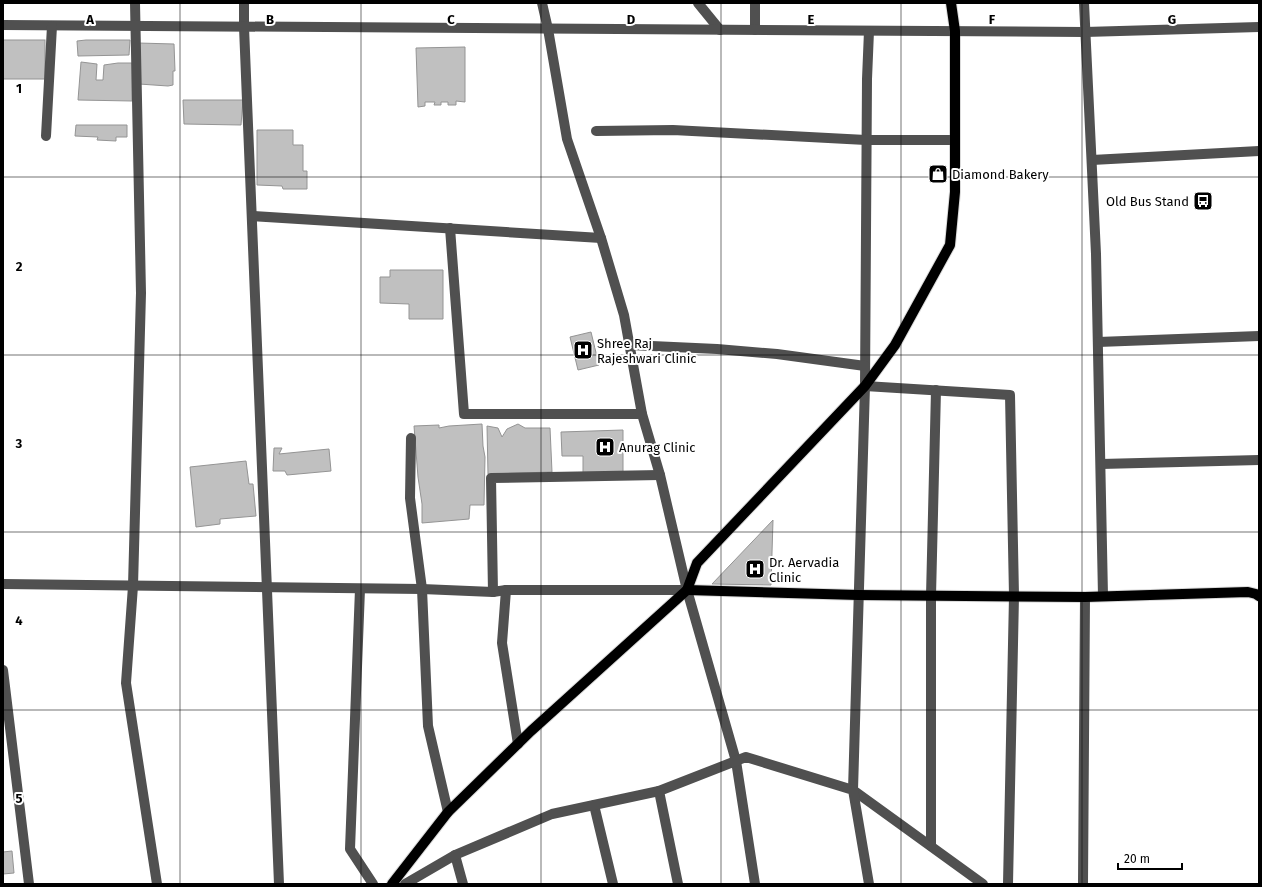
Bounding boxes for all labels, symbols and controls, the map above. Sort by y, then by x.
text: A [85,12,94,27]
text: B [266,12,274,27]
text: C [447,12,455,27]
text: D [627,12,636,27]
text: E [808,12,815,27]
text: F [989,12,996,27]
text: G [1168,12,1176,27]
text: 1 [16,81,22,96]
shop icon: Diamond Bakery [927,163,949,185]
place label: Diamond Bakery [952,167,1049,182]
bus stop icon: Old Bus Stand [1192,190,1214,212]
place label: Old Bus Stand [1106,194,1189,209]
text: 2 [16,259,23,274]
place label: Shree Raj Rajeshwari Clinic [597,336,697,366]
hospital icon: Shree Raj Rajeshwari Clinic [572,339,594,361]
text: 3 [15,436,23,451]
hospital icon: Anurag Clinic [594,436,616,458]
place label: Anurag Clinic [619,440,695,455]
place label: Dr. Aervadia Clinic [769,555,839,585]
hospital icon: Dr. Aervadia Clinic [744,558,766,580]
text: 4 [15,613,23,628]
text: 5 [16,791,23,806]
scale bar [1118,845,1182,871]
text: 20 m [1124,852,1150,866]

